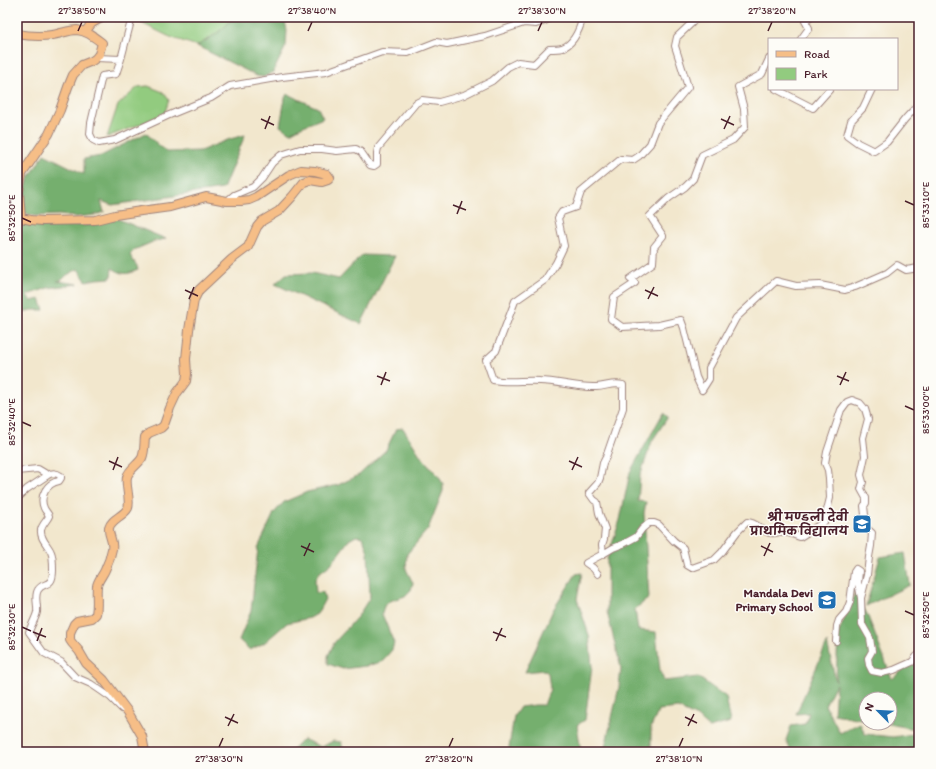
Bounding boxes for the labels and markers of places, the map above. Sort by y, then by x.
place label: श्री मण्डली देवी प्राथमिक विद्यालय [749,507,850,538]
school or university icon: श्री मण्डली देवी प्राथमिक विद्यालय [851,513,873,535]
place label: Mandala Devi Primary School [735,586,814,615]
school or university icon: Mandala Devi Primary School [816,589,838,611]

